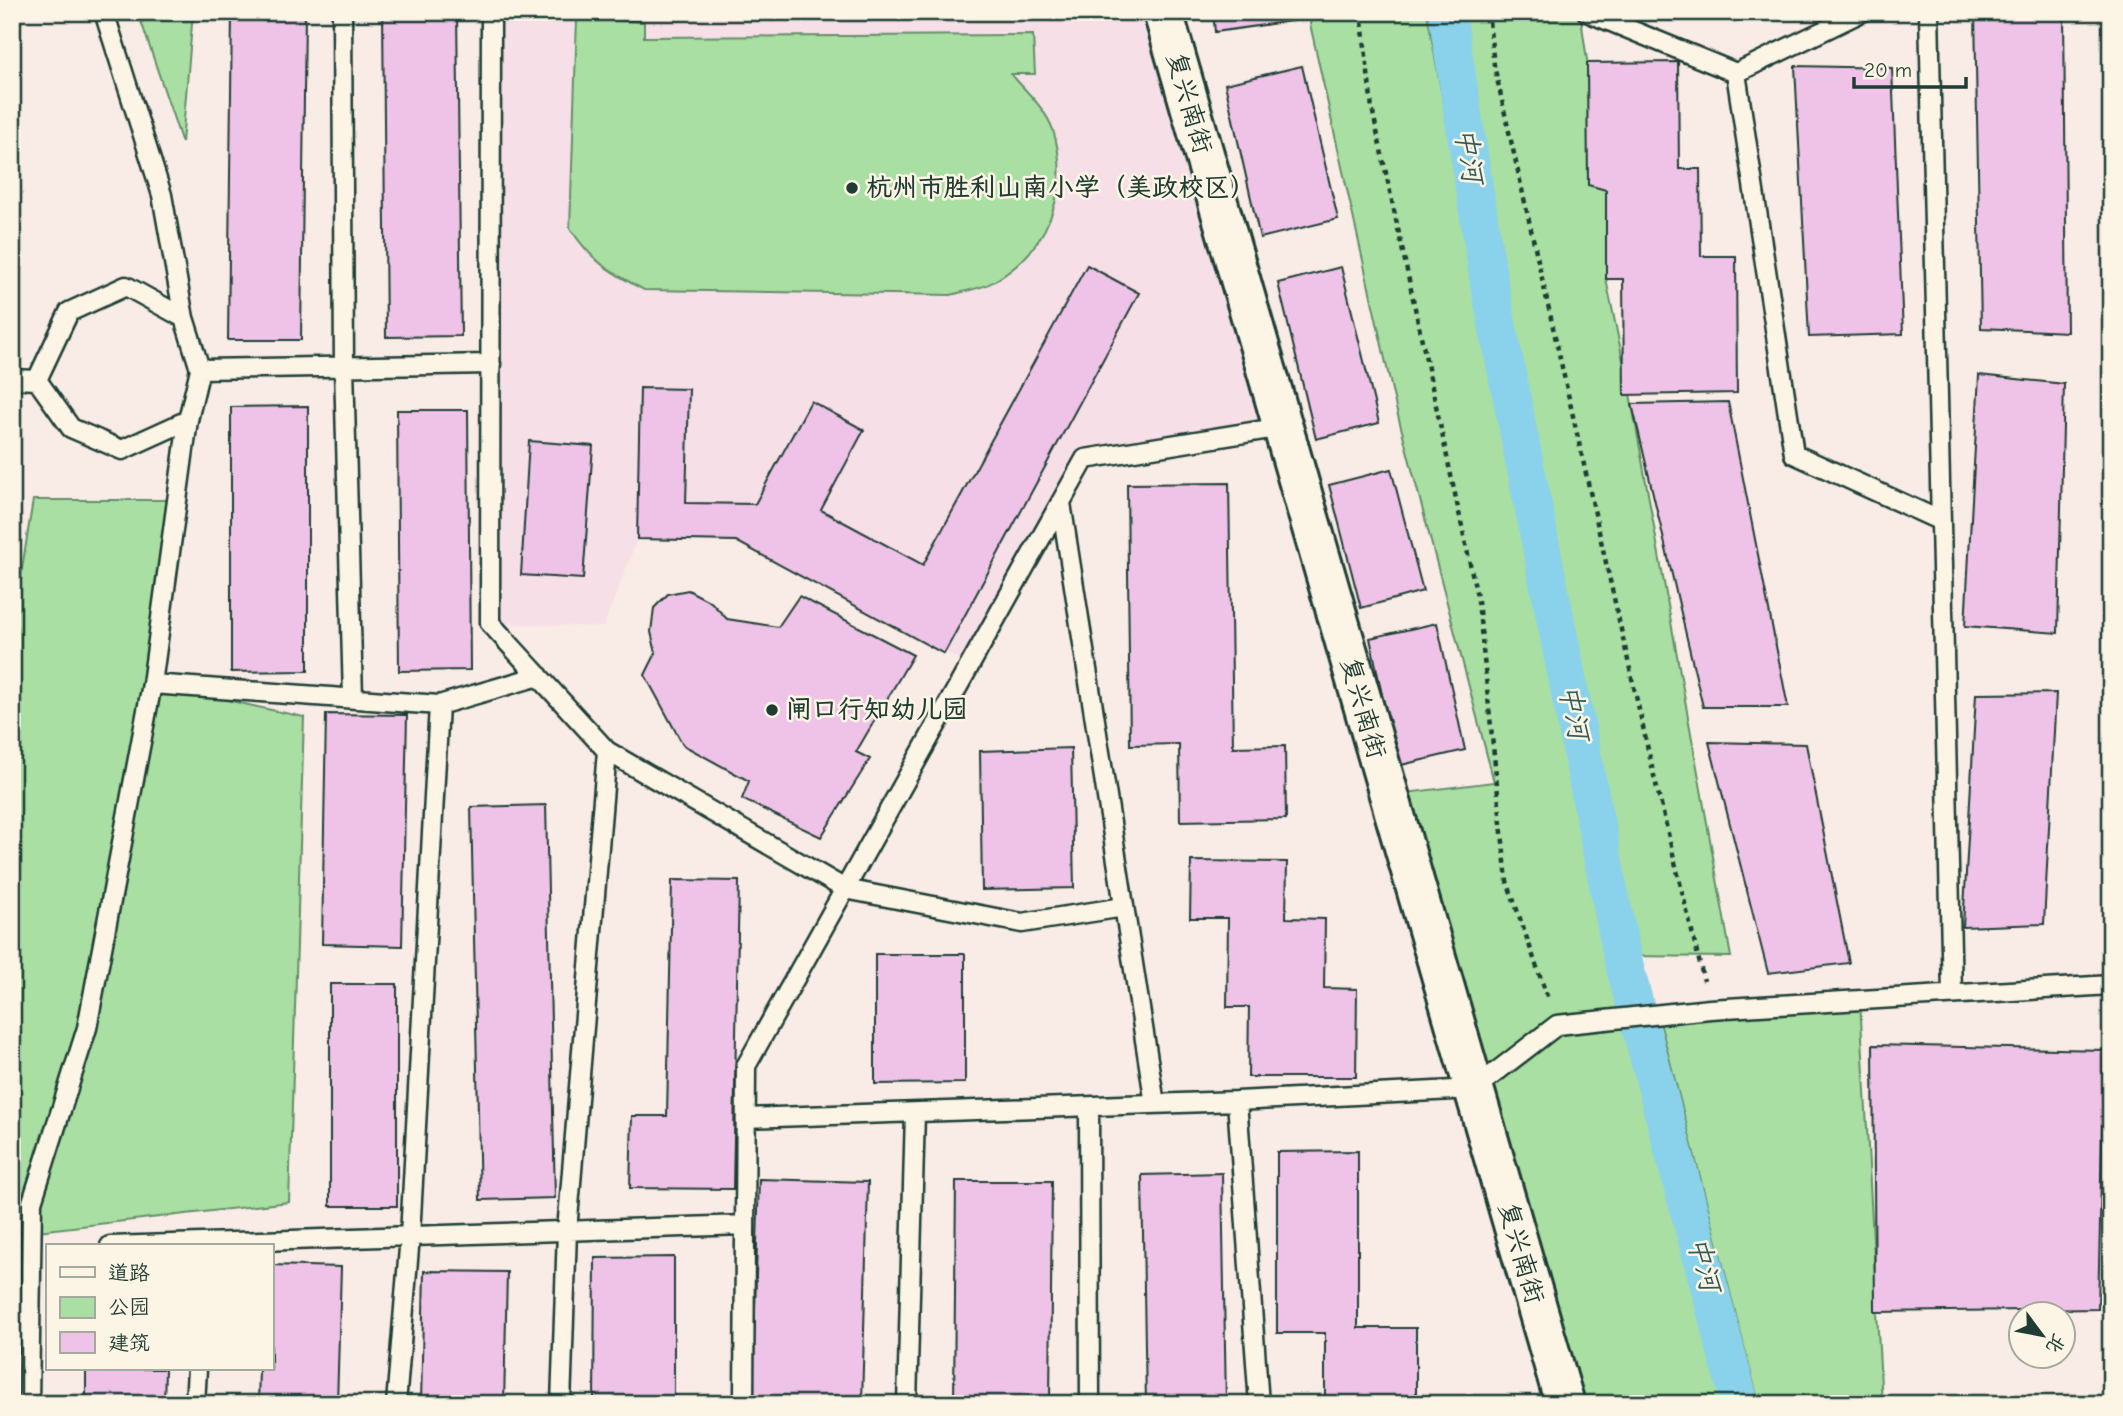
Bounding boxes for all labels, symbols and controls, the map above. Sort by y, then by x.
scale bar [1854,46,1966,90]
street label: 复兴南街 [1160,49,1218,157]
text: 20 m [1864,58,1912,82]
water label: 中河 [1449,125,1490,189]
place label: 杭州市胜利山南小学（美政校区） [866,173,1256,203]
marker: 杭州市胜利山南小学（美政校区） [844,180,860,196]
street label: 复兴南街 [1334,654,1392,762]
water label: 中河 [1553,681,1596,746]
place label: 闸口行知幼儿园 [786,695,968,725]
marker: 闸口行知幼儿园 [764,702,780,718]
street label: 复兴南街 [1492,1199,1550,1307]
water label: 中河 [1681,1233,1728,1299]
legend [46,1244,273,1370]
text: 道路 [108,1261,150,1285]
text: 公园 [108,1295,150,1319]
north arrow [2008,1300,2078,1370]
text: 北 [2041,1330,2070,1357]
text: 建筑 [108,1331,150,1355]

